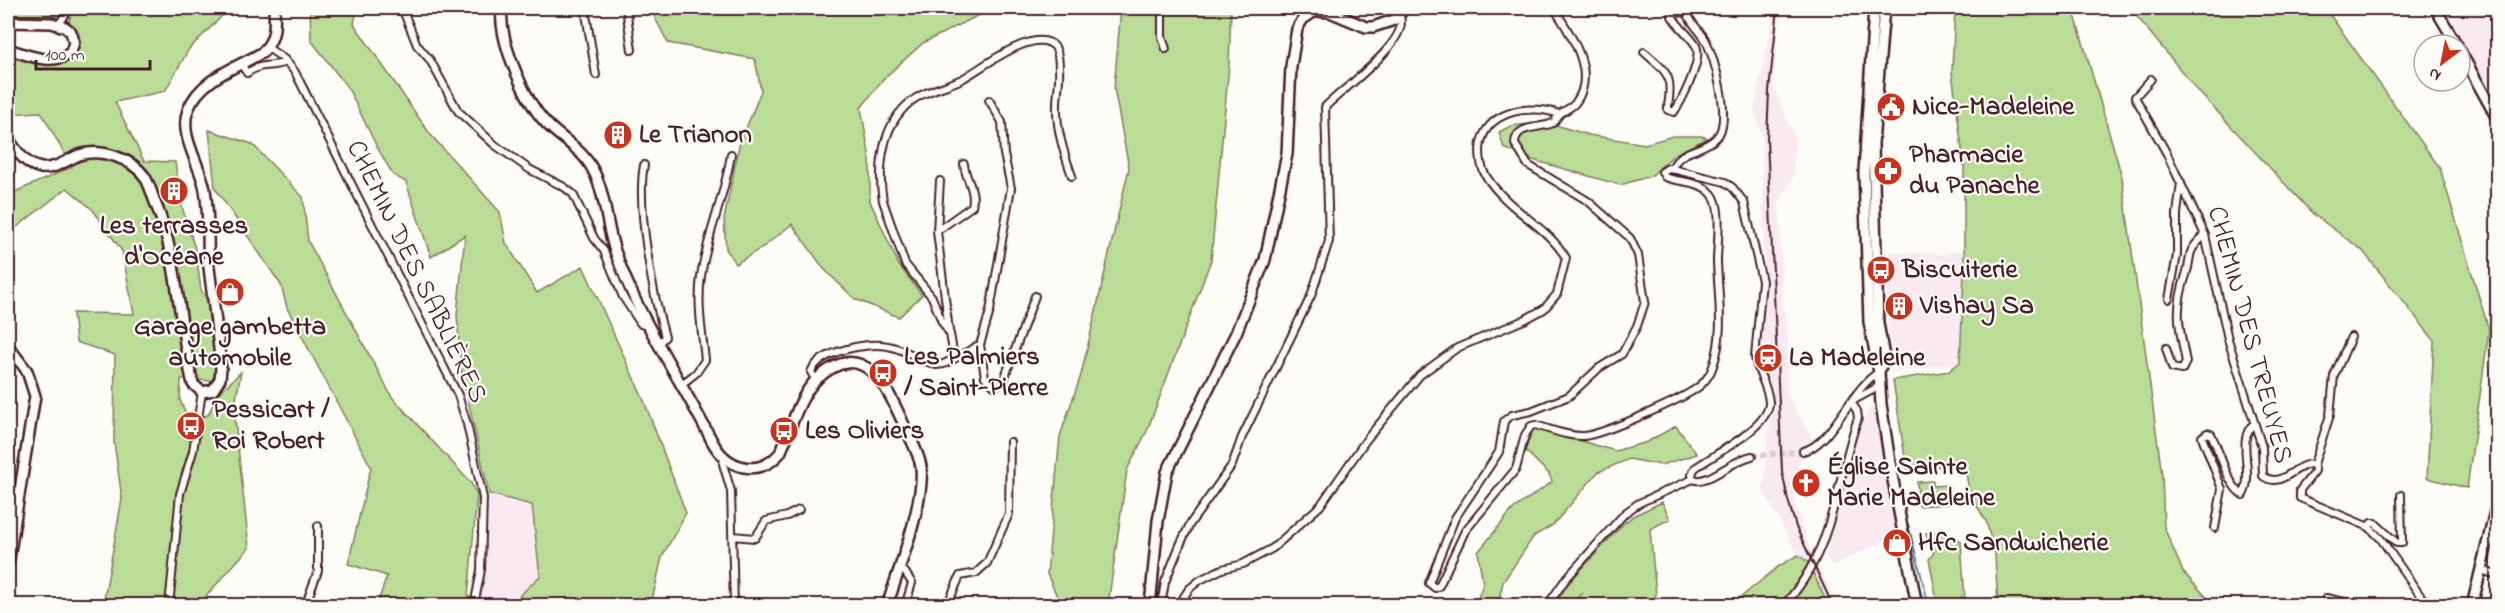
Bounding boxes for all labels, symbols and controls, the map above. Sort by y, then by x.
scale bar [36,33,150,71]
north arrow [2412,33,2472,93]
text: 100 m [45,43,85,69]
text: N [2424,61,2446,87]
place label: Nice-Madeleine [1912,88,2075,127]
public building icon: Nice-Madeleine [1875,91,1907,123]
place label: Le Trianon [639,116,752,155]
building icon: Le Trianon [602,119,634,151]
street label: CHEMIN DES SABLIÈRES [335,134,497,410]
place label: Pharmacie du Panache [1909,136,2041,206]
pharmacy icon: Pharmacie du Panache [1872,155,1904,187]
building icon: Les terrasses d'Océane [158,175,190,207]
street label: CHEMIN DES TREUYES [2196,202,2302,468]
place label: Les terrasses d'Océane [100,207,248,277]
place label: Biscuiterie [1900,251,2018,290]
bus stop icon: Biscuiterie [1865,254,1897,286]
shop icon: Garage gambetta automobile [214,276,246,308]
place label: Vishay Sa [1919,287,2034,326]
building icon: Vishay Sa [1883,290,1915,322]
place label: Garage gambetta automobile [134,308,326,378]
place label: Les Palmiers / Saint-Pierre [903,338,1049,408]
place label: La Madeleine [1789,339,1926,378]
station icon: La Madeleine [1752,342,1784,374]
bus stop icon: Les Palmiers / Saint-Pierre [867,357,899,389]
place label: Pessicart / Roi Robert [212,391,330,461]
bus stop icon: Pessicart / Roi Robert [175,410,207,442]
place label: Les Oliviers [805,412,924,451]
bus stop icon: Les Oliviers [768,415,800,447]
place label: Église Sainte Marie Madeleine [1827,448,1996,518]
church icon: Église Sainte Marie Madeleine [1790,467,1822,499]
place label: Hfc Sandwicherie [1918,524,2109,563]
shop icon: Hfc Sandwicherie [1881,527,1913,559]

